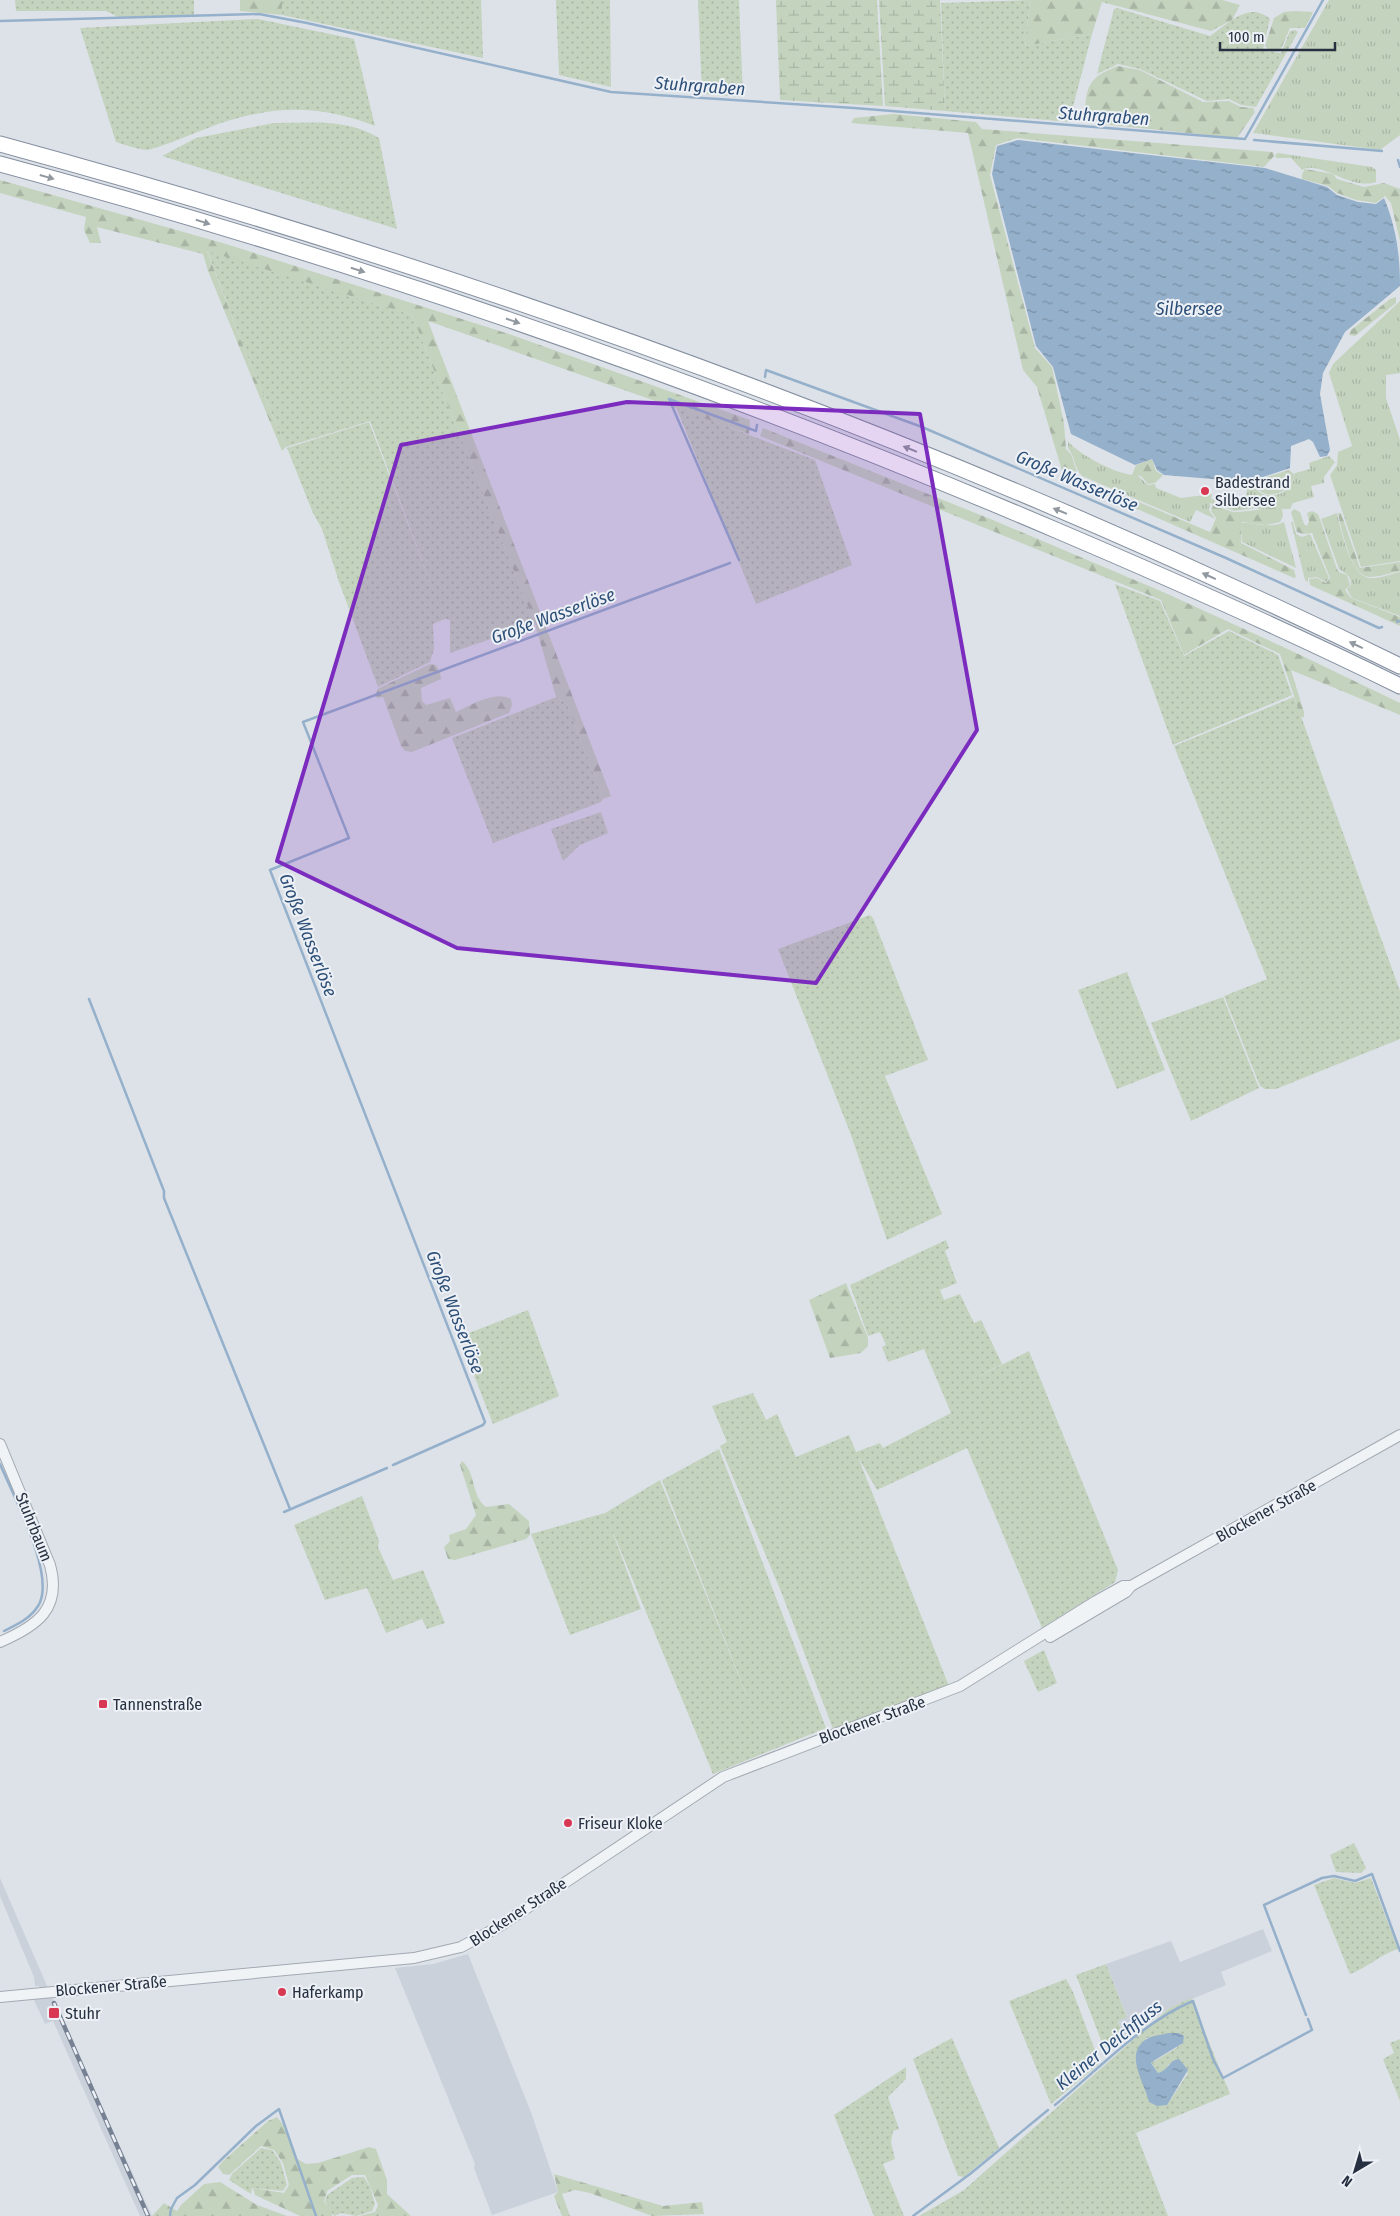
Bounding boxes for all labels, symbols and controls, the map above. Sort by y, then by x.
scale bar [1220,20,1335,52]
text: 100 m [1228,28,1265,46]
water label: Stuhrgraben [653,72,746,100]
water label: Stuhrgraben [1057,102,1150,130]
one-way arrow [40,173,55,181]
one-way arrow [196,218,211,226]
one-way arrow [351,267,366,275]
water label: Silbersee [1155,298,1223,320]
one-way arrow [505,318,520,326]
one-way arrow [903,444,917,452]
water label: Große Wasserlöse [1013,445,1142,517]
place label: Badestrand Silbersee [1215,473,1290,510]
marker: Badestrand Silbersee [1199,485,1211,497]
one-way arrow [1052,507,1067,515]
one-way arrow [1202,571,1216,579]
water label: Große Wasserlöse [488,583,618,649]
one-way arrow [1349,640,1363,648]
water label: Große Wasserlöse [274,870,342,1000]
water label: Große Wasserlöse [421,1247,489,1377]
street label: Blockener Straße [1213,1476,1319,1546]
street label: Stuhrbaum [12,1490,56,1564]
street label: Blockener Straße [816,1692,928,1748]
place label: Tannenstraße [113,1695,202,1714]
marker: Tannenstraße [97,1698,109,1710]
place label: Friseur Kloke [578,1814,663,1833]
marker: Friseur Kloke [562,1817,574,1829]
street label: Blockener Straße [466,1874,570,1950]
street label: Blockener Straße [55,1972,168,2000]
place label: Haferkamp [292,1983,364,2002]
marker: Haferkamp [276,1986,288,1998]
water label: Kleiner Deichfluss [1051,1995,1167,2095]
place label: Stuhr [65,2004,101,2023]
marker: Stuhr [47,2006,61,2020]
north arrow [1330,2146,1380,2196]
text: N [1339,2172,1356,2190]

